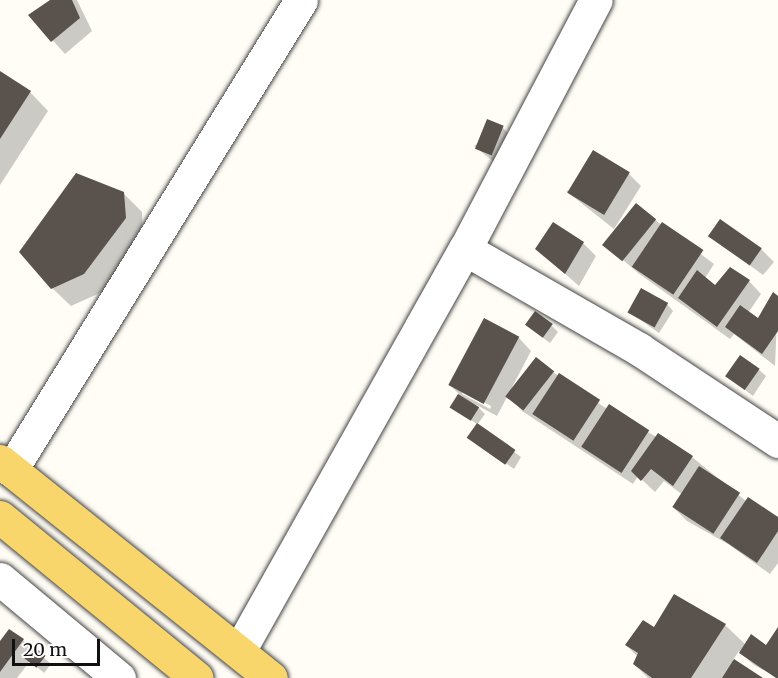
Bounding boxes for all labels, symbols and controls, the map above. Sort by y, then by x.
scale bar [15,627,104,665]
text: 20 m [23,638,67,661]

